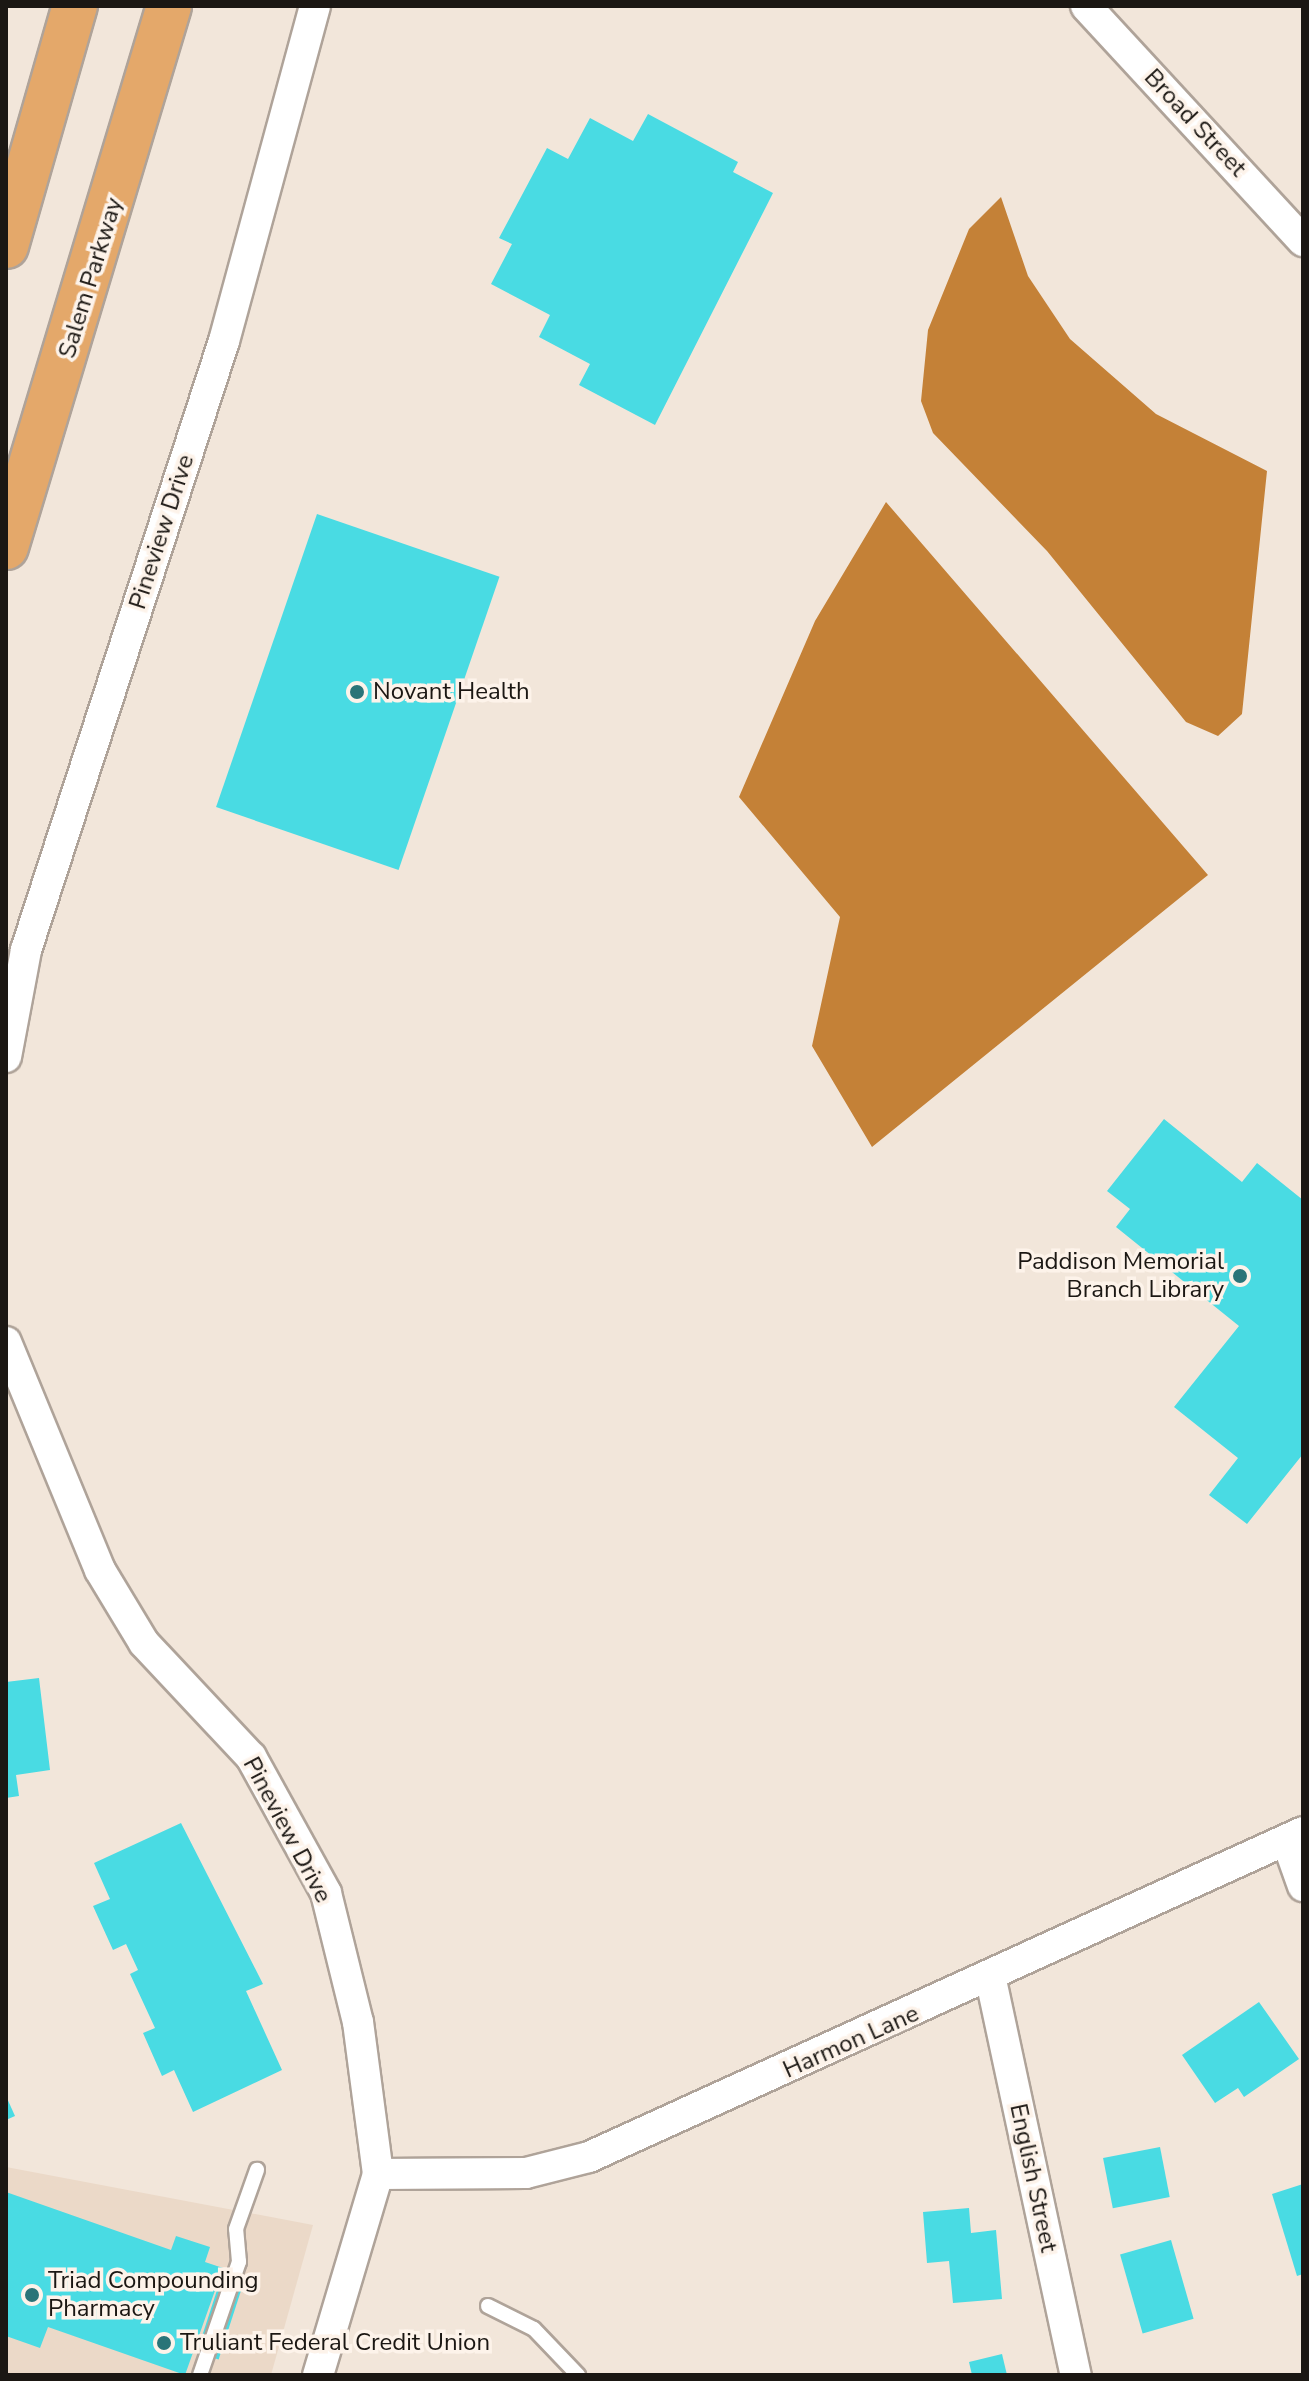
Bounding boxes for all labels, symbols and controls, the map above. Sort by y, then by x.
street label: Broad Street [1138,63,1252,183]
street label: Salem Parkway [53,194,129,362]
street label: Pineview Drive [123,451,201,613]
place label: Novant Health [373,678,530,706]
marker: Novant Health [348,683,366,701]
place label: Paddison Memorial Branch Library [1017,1248,1224,1304]
marker: Paddison Memorial Branch Library [1231,1267,1249,1285]
street label: Pineview Drive [237,1752,337,1908]
street label: Harmon Lane [779,1999,923,2085]
street label: English Street [1003,2101,1063,2255]
place label: Triad Compounding Pharmacy [48,2267,259,2323]
marker: Triad Compounding Pharmacy [23,2286,41,2304]
place label: Truliant Federal Credit Union [180,2329,490,2357]
marker: Truliant Federal Credit Union [155,2334,173,2352]

